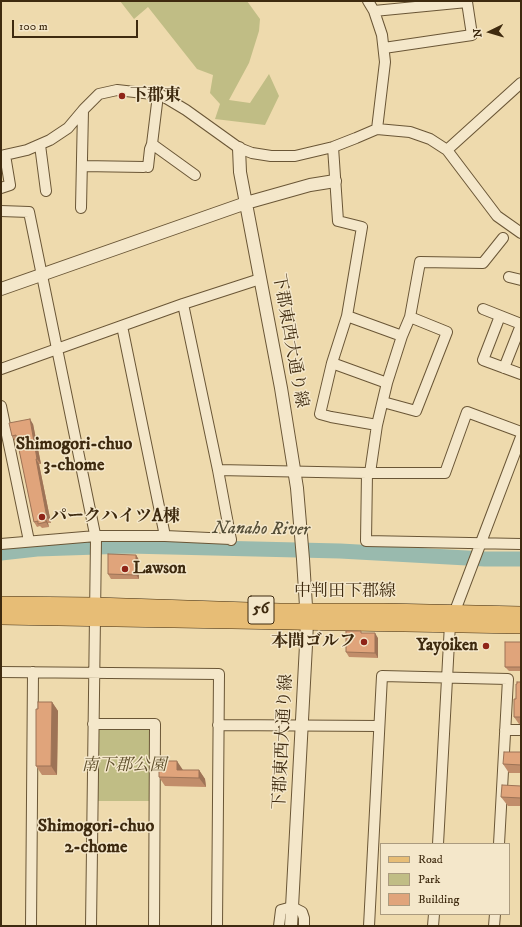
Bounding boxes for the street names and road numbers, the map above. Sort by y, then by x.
street label: 下郡東西大通り線 [267,272,311,410]
street label: 中判田下郡線 [294,582,396,602]
road number: 56 [248,596,274,624]
street label: 下郡東西大通り線 [270,674,298,810]

